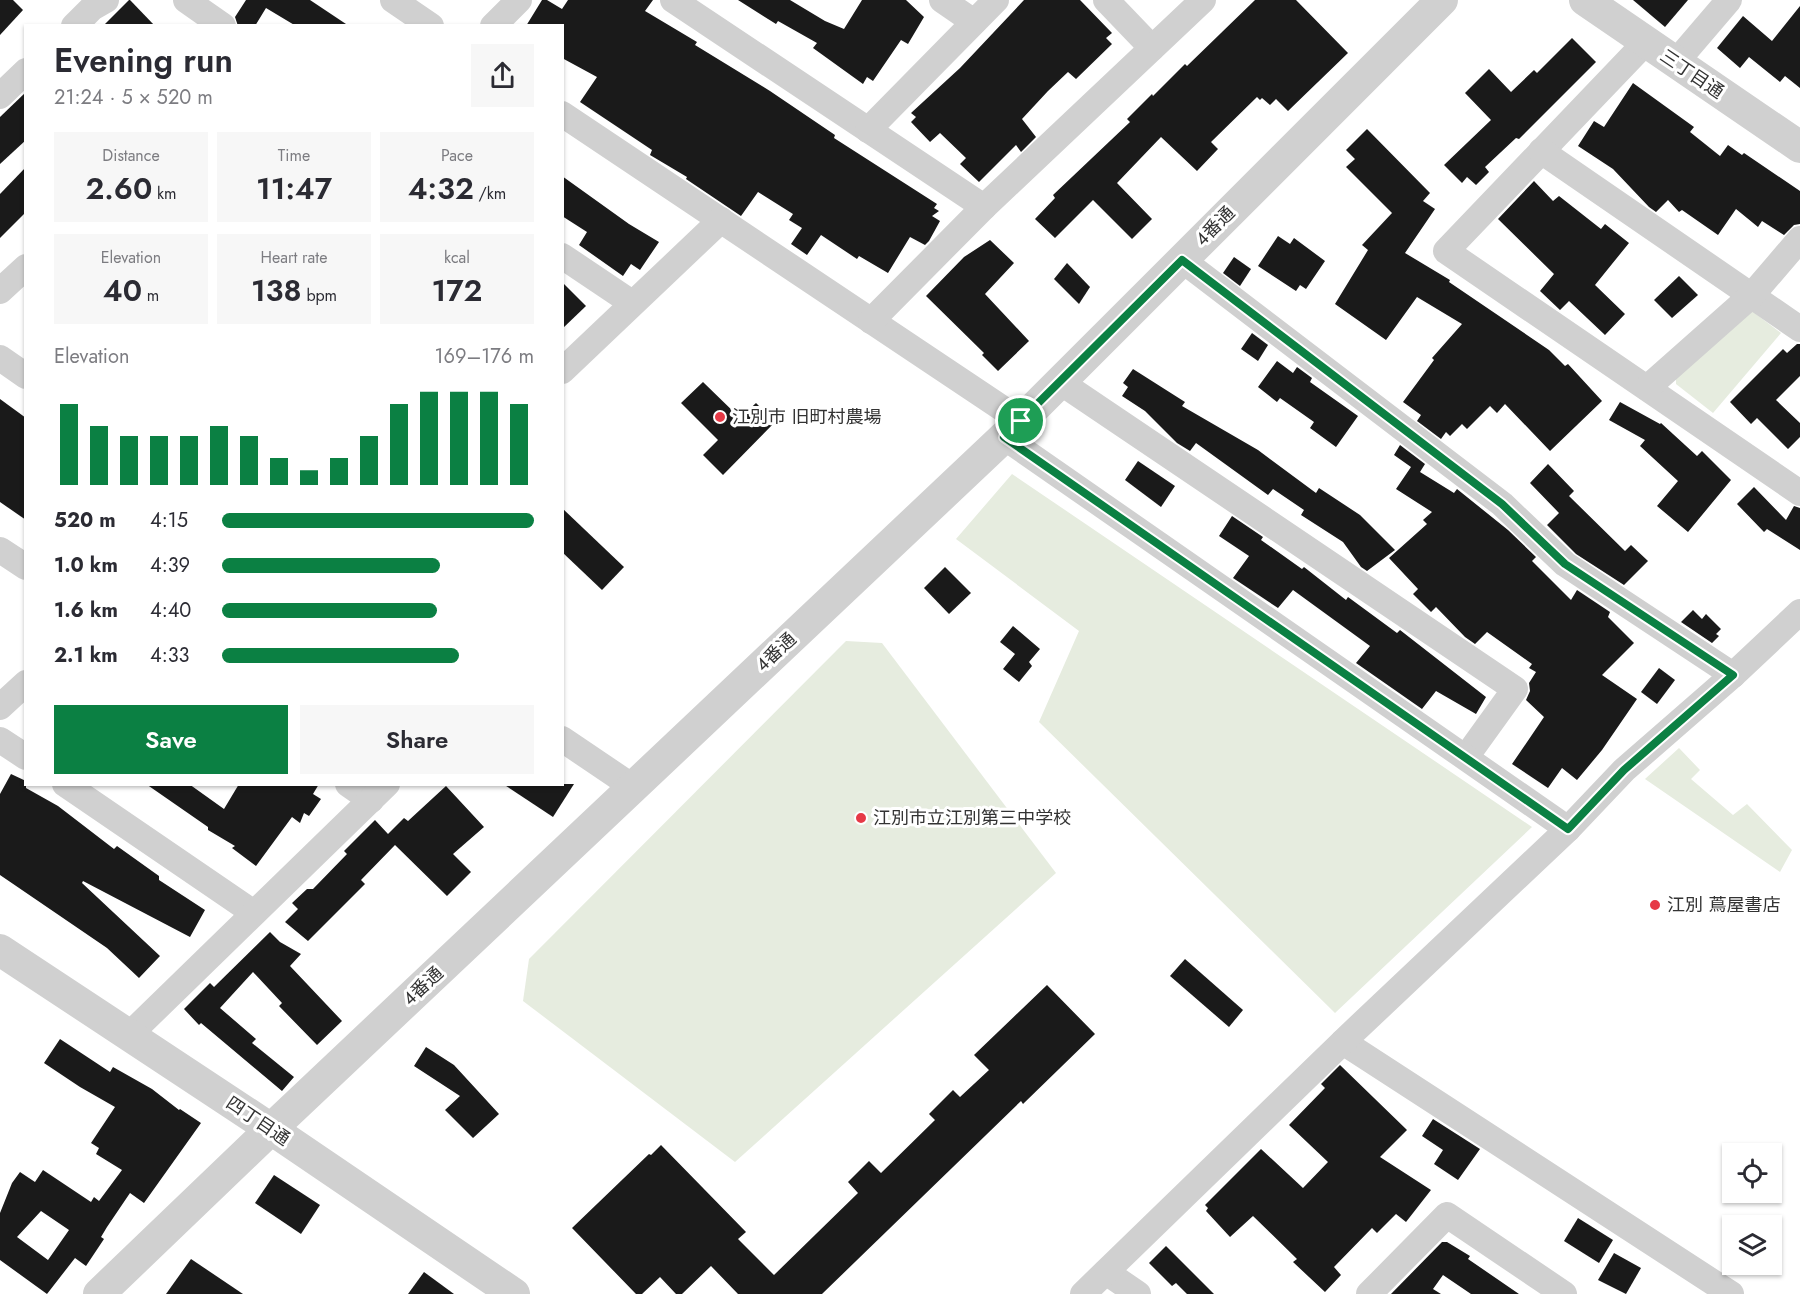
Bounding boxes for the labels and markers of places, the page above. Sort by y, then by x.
pin [995,395,1046,446]
place label: 江別市 旧町村農場 [732,404,881,430]
marker: 江別市 旧町村農場 [713,410,727,424]
place label: 江別市立江別第三中学校 [873,805,1071,831]
marker: 江別市立江別第三中学校 [854,811,868,825]
place label: 江別 蔦屋書店 [1667,892,1780,918]
marker: 江別 蔦屋書店 [1648,898,1662,912]

